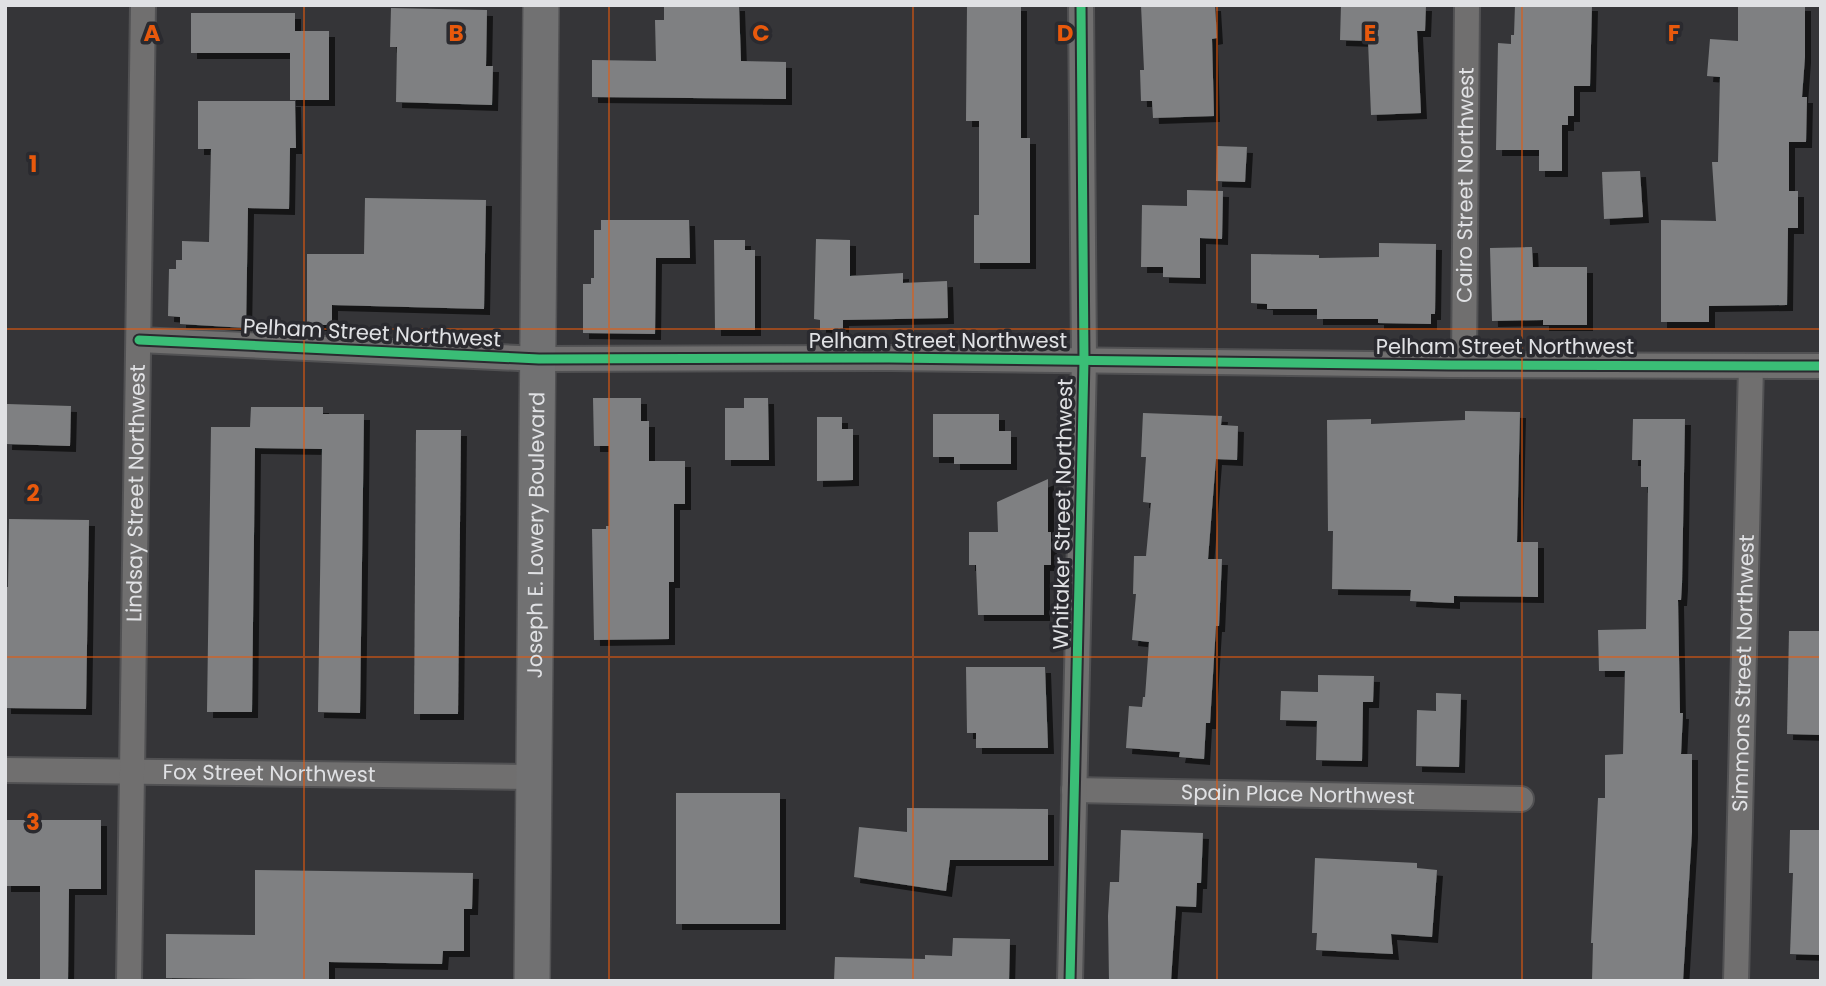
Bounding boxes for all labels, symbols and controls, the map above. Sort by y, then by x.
text: A [144,17,161,49]
text: B [448,17,464,49]
text: C [752,17,770,49]
text: D [1057,17,1073,49]
text: E [1364,17,1376,49]
text: F [1668,17,1680,49]
street label: Cairo Street Northwest [1450,67,1480,303]
text: 1 [29,148,37,180]
street label: Pelham Street Northwest [242,311,502,354]
street label: Pelham Street Northwest [809,326,1067,355]
street label: Pelham Street Northwest [1376,332,1634,361]
street label: Lindsay Street Northwest [119,364,152,622]
street label: Whitaker Street Northwest [1046,378,1079,650]
street label: Joseph E. Lowery Boulevard [520,392,551,679]
text: 2 [26,477,40,509]
street label: Simmons Street Northwest [1725,534,1761,812]
street label: Fox Street Northwest [162,757,376,789]
street label: Spain Place Northwest [1181,777,1415,811]
text: 3 [26,806,40,838]

